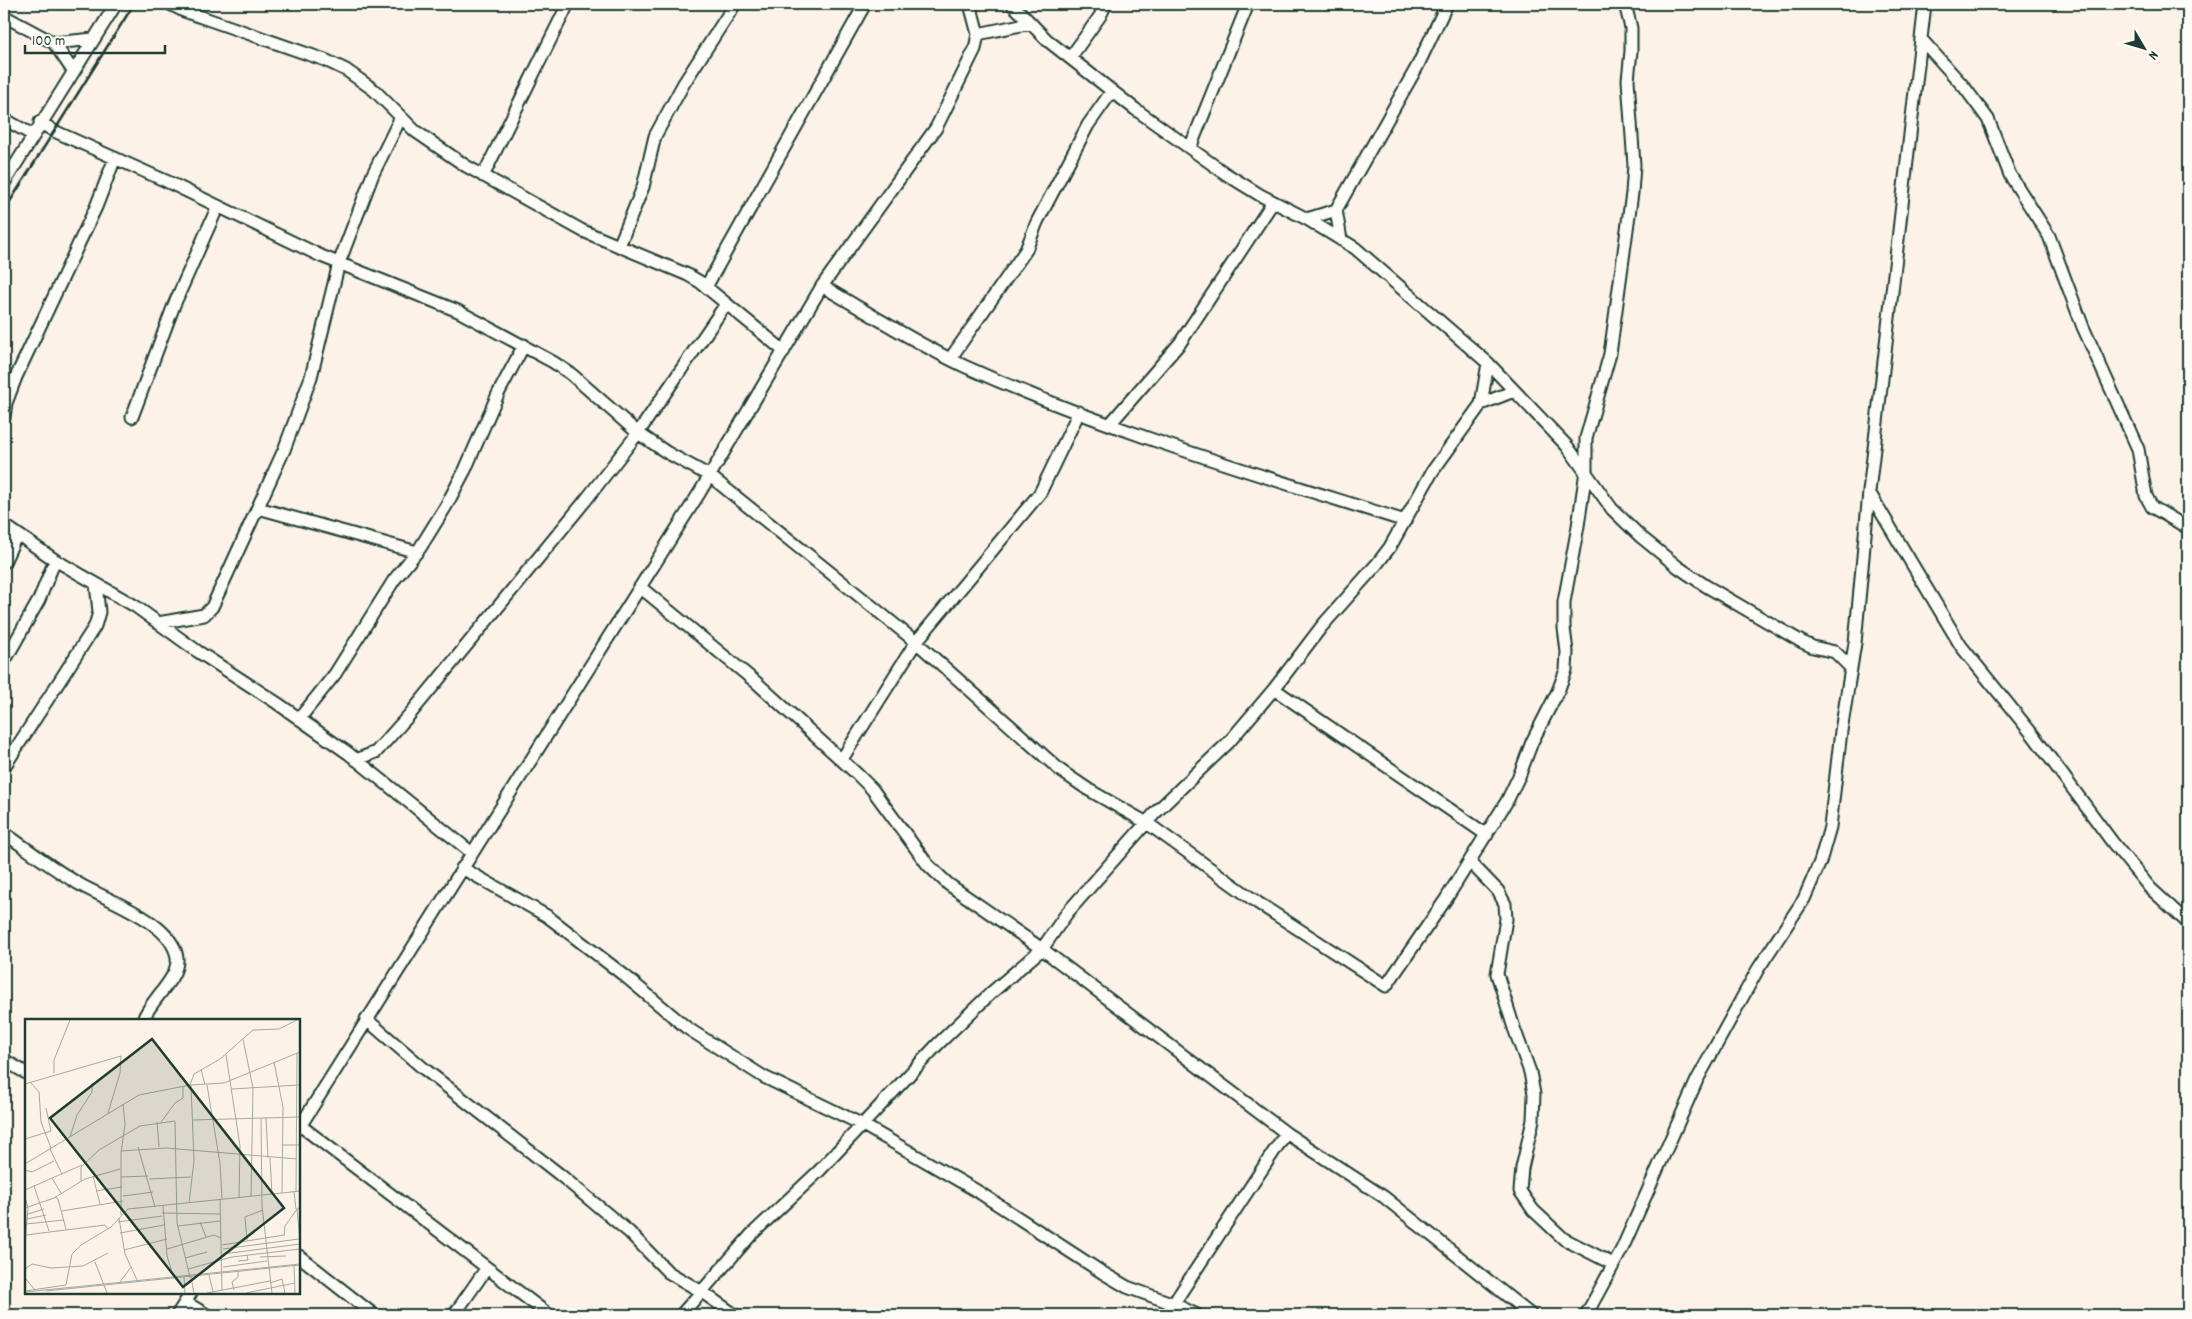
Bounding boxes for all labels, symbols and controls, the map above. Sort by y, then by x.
scale bar [25,22,165,54]
north arrow [2120,22,2170,72]
text: 100 m [32,31,65,53]
text: N [2143,46,2163,64]
inset map [25,1019,300,1294]

